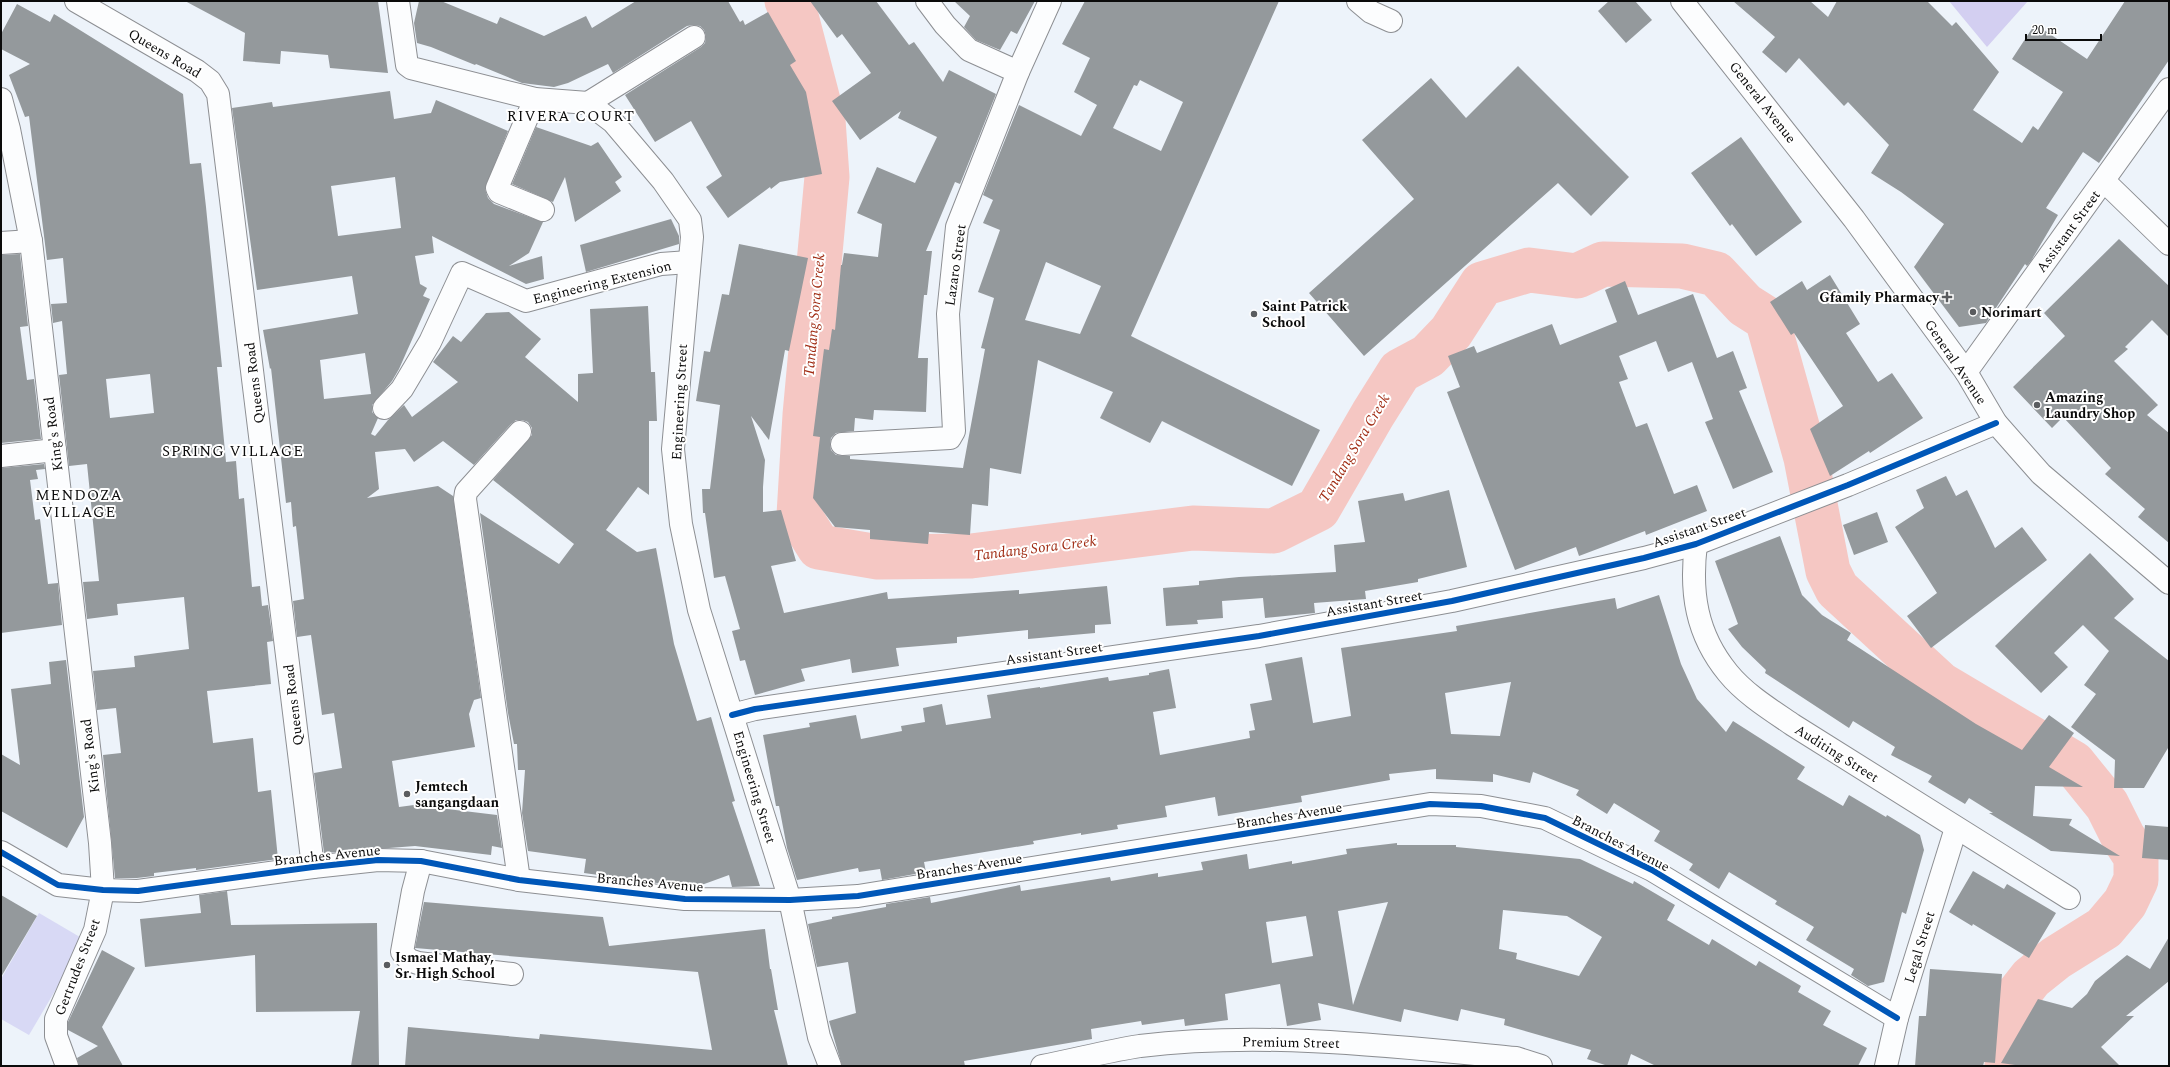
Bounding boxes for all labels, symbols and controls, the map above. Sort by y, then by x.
scale bar [2026,16,2101,42]
text: 20 m [2032,21,2057,40]
street label: Queens Road [124,23,205,84]
street label: General Avenue [1724,57,1801,148]
district label: RIVERA COURT [507,105,635,128]
street label: Assistant Street [2031,186,2106,277]
street label: Lazaro Street [939,223,972,307]
water label: Tandang Sora Creek [798,252,831,378]
street label: Engineering Extension [531,255,674,310]
place label: Gfamily Pharmacy [1819,287,1940,308]
marker: Gfamily Pharmacy [1942,292,1952,302]
place label: Saint Patrick School [1262,296,1348,333]
place label: Norimart [1981,302,2042,323]
marker: Norimart [1968,307,1978,317]
marker: Saint Patrick School [1249,309,1259,319]
street label: General Avenue [1919,315,1992,409]
street label: Queens Road [239,341,270,425]
street label: Engineering Street [666,343,693,461]
place label: Amazing Laundry Shop [2045,387,2135,424]
water label: Tandang Sora Creek [1313,389,1396,507]
street label: King's Road [39,395,68,472]
marker: Amazing Laundry Shop [2032,400,2042,410]
district label: SPRING VILLAGE [162,440,304,463]
district label: MENDOZA VILLAGE [35,484,123,524]
street label: Assistant Street [1650,502,1749,553]
water label: Tandang Sora Creek [972,530,1098,567]
street label: Assistant Street [1324,585,1424,622]
street label: Assistant Street [1004,636,1104,671]
street label: Queens Road [278,663,309,747]
street label: King's Road [76,717,105,794]
street label: Auditing Street [1791,719,1883,788]
street label: Engineering Street [727,728,782,846]
place label: Jemtech sangangdaan [415,776,499,813]
marker: Jemtech sangangdaan [402,789,412,799]
street label: Branches Avenue [1234,797,1344,834]
street label: Branches Avenue [1568,810,1674,877]
street label: Branches Avenue [273,839,382,872]
street label: Branches Avenue [914,848,1024,885]
street label: Branches Avenue [596,867,705,898]
street label: Legal Street [1899,909,1940,986]
street label: Gertrudes Street [49,916,106,1019]
place label: Ismael Mathay, Sr. High School [395,947,496,984]
marker: Ismael Mathay, Sr. High School [382,960,392,970]
street label: Premium Street [1242,1031,1340,1054]

